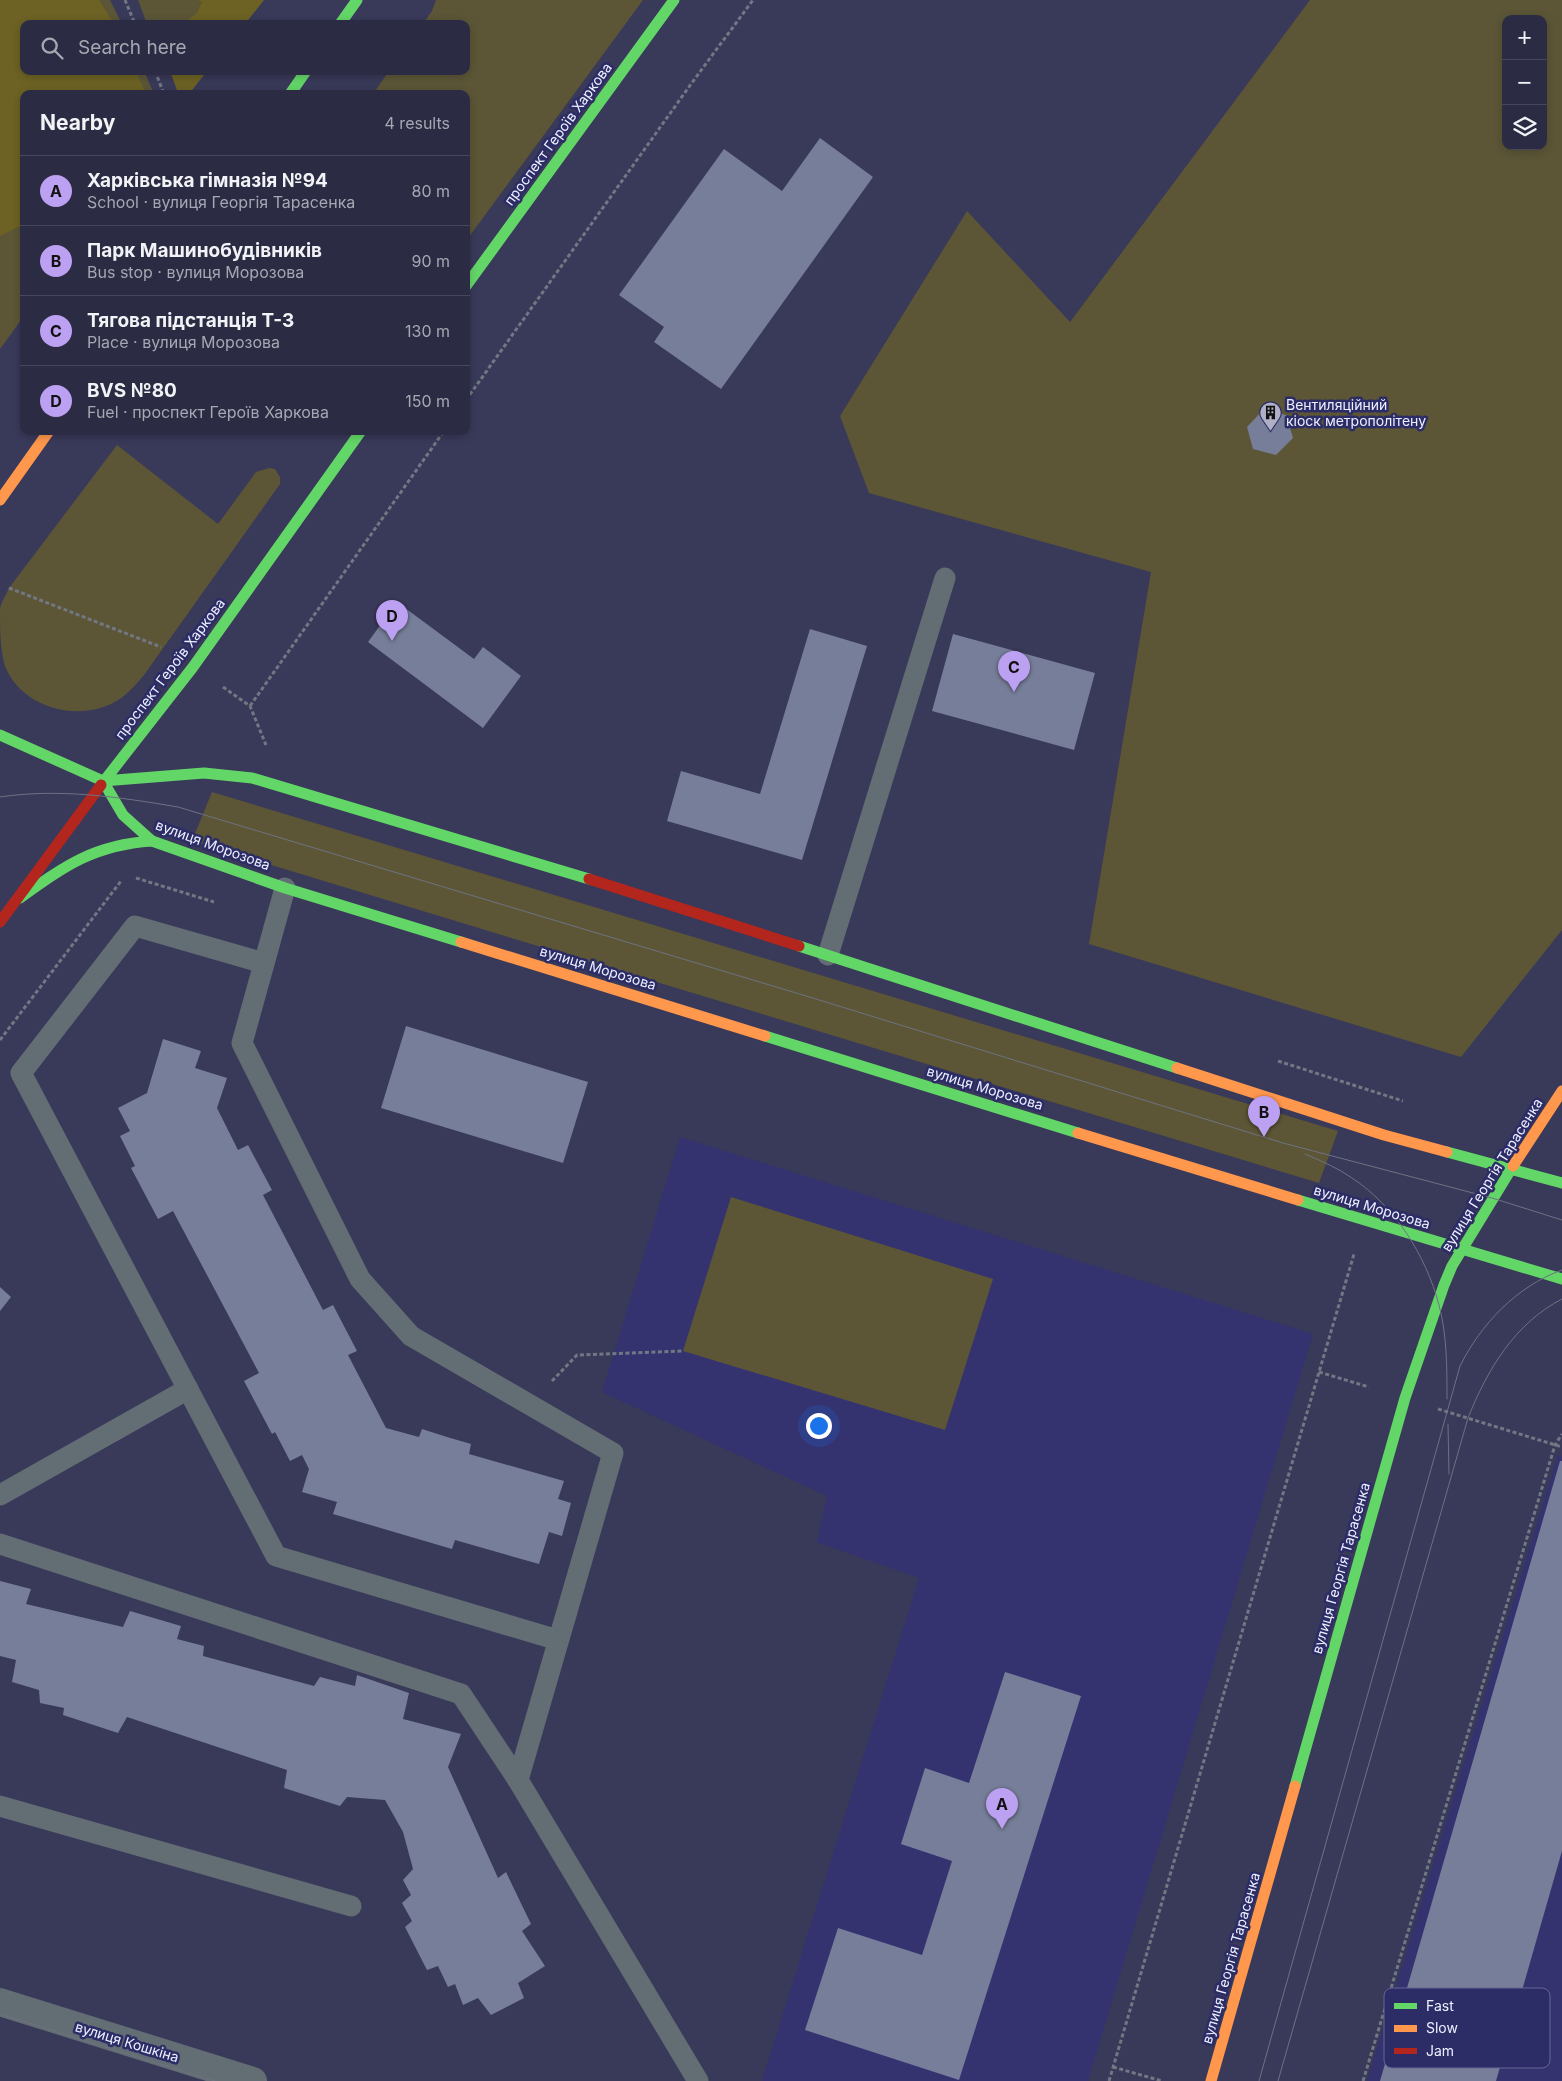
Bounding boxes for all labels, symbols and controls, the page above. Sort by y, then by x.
map controls [1502,15,1547,150]
button: + [1502,15,1547,60]
search box [20,20,470,75]
icon: search [38,34,66,62]
text: Search here [78,36,187,59]
street label: проспект Героїв Харкова [500,59,615,208]
button: − [1502,60,1547,105]
button: layers [1502,105,1547,150]
text: Nearby [40,110,115,135]
text: 4 results [385,113,450,133]
text: Харківська гімназія №94 [87,169,328,192]
text: A [50,181,62,201]
text: 80 m [411,181,450,201]
text: School · вулиця Георгія Тарасенка [87,192,355,212]
text: Парк Машинобудівників [87,239,322,262]
text: B [51,251,61,271]
text: 90 m [411,251,450,271]
text: Bus stop · вулиця Морозова [87,262,304,282]
text: Тягова підстанція Т-3 [87,309,294,332]
text: C [50,321,62,341]
text: 130 m [405,321,450,341]
text: Place · вулиця Морозова [87,332,280,352]
text: BVS №80 [87,379,177,402]
text: D [50,391,62,411]
text: 150 m [405,391,450,411]
place label: Вентиляційний кіоск метрополітену [1286,396,1426,429]
building icon: Вентиляційний кіоск метрополітену [1258,401,1282,432]
text: Fuel · проспект Героїв Харкова [87,402,329,422]
street label: проспект Героїв Харкова [111,595,228,743]
pin: D [376,600,408,641]
pin: C [998,651,1030,692]
street label: вулиця Морозова [154,816,273,873]
street label: вулиця Морозова [538,942,658,993]
street label: вулиця Морозова [925,1062,1045,1113]
street label: вулиця Георгія Тарасенка [1437,1095,1546,1254]
pin: B [1248,1096,1280,1137]
street label: вулиця Морозова [1312,1181,1432,1232]
your location [806,1413,832,1439]
street label: вулиця Георгія Тарасенка [1308,1480,1373,1655]
pin: A [986,1788,1018,1829]
street label: вулиця Георгія Тарасенка [1198,1870,1263,2045]
legend [1384,1988,1550,2068]
text: Fast [1426,1997,1454,2014]
street label: вулиця Кошкіна [73,2018,181,2065]
text: Slow [1426,2019,1458,2036]
text: Jam [1426,2042,1454,2059]

